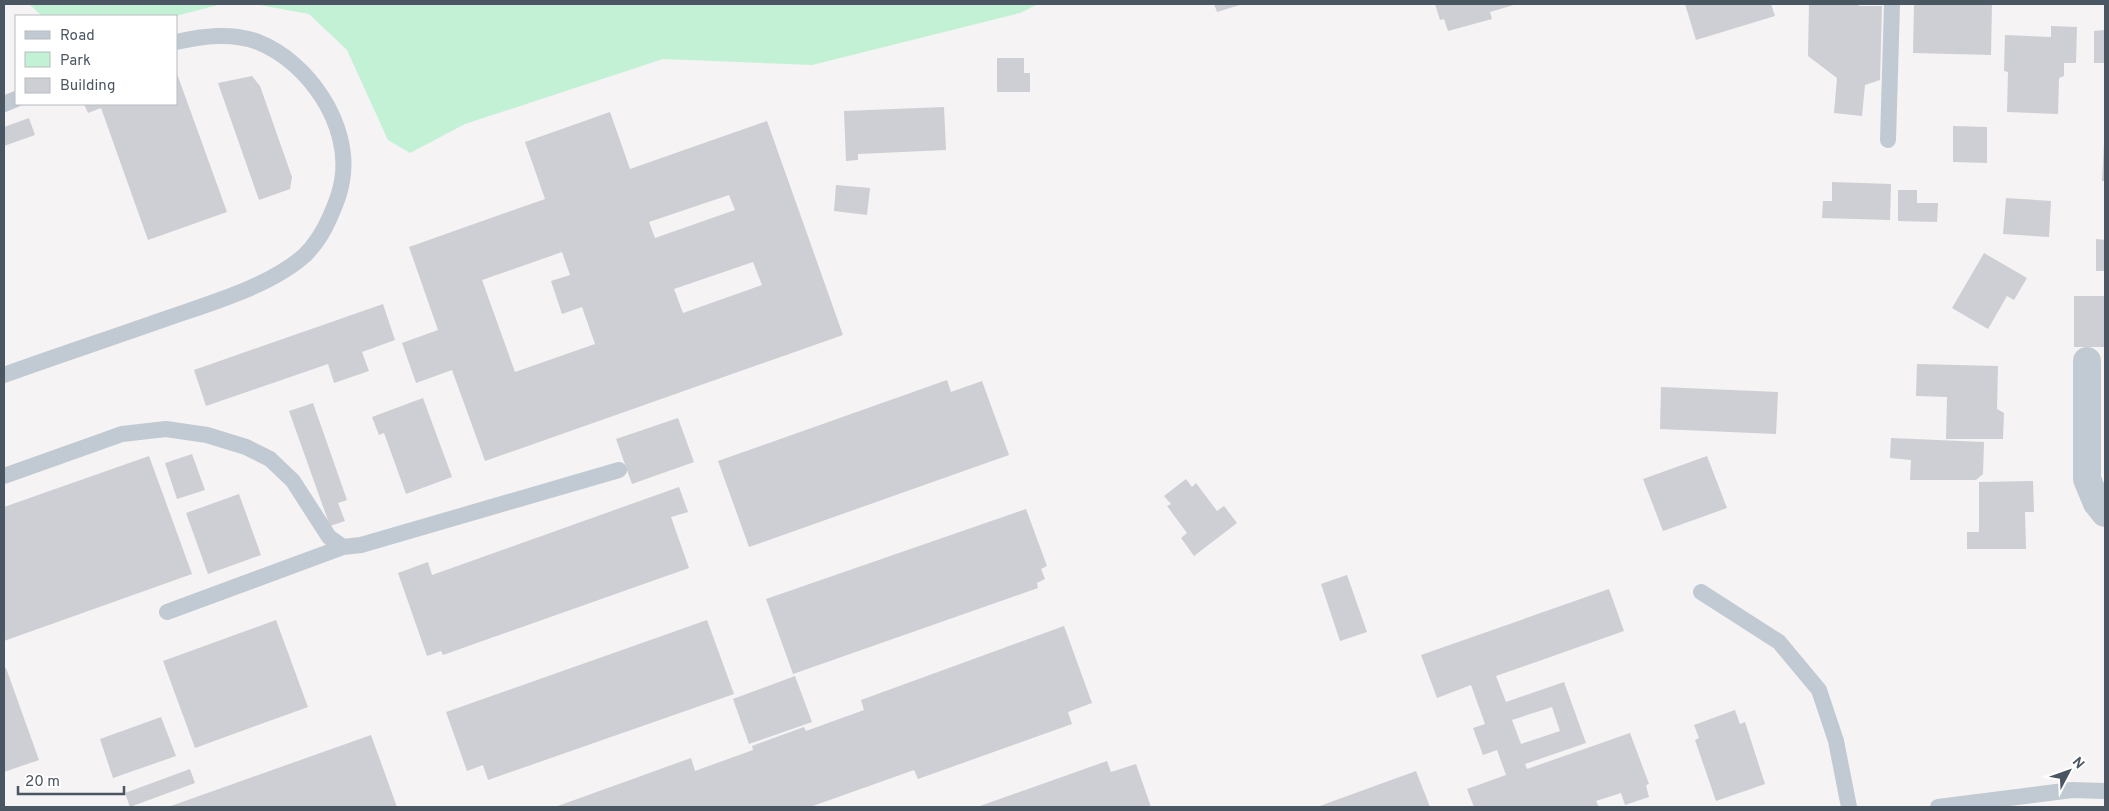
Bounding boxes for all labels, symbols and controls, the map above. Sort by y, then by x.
legend [15,15,178,105]
text: Road [60,27,95,46]
text: Park [60,52,91,71]
text: Building [60,77,115,96]
north arrow [2044,746,2094,796]
text: N [2068,754,2087,773]
scale bar [18,764,124,796]
text: 20 m [25,773,60,792]

